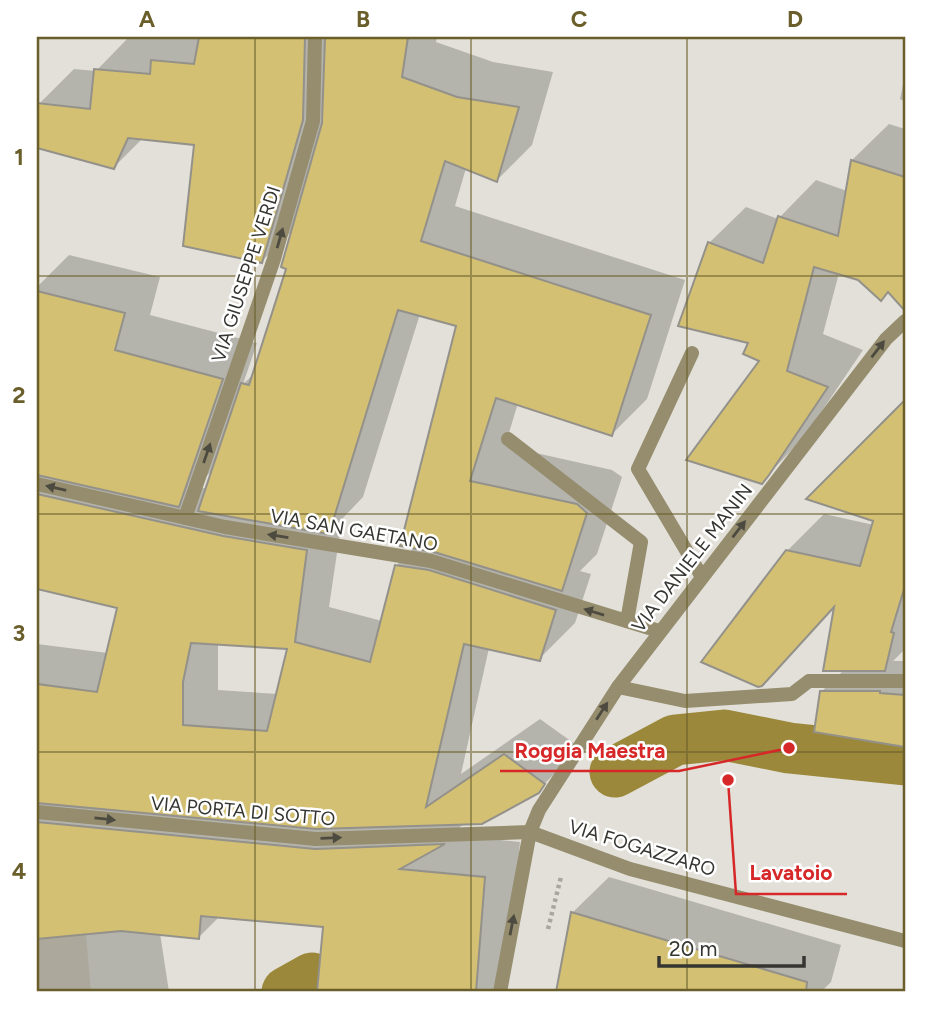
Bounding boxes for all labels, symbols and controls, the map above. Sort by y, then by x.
text: A [139,5,156,33]
text: B [356,5,370,33]
text: C [571,5,588,33]
text: D [787,5,803,33]
text: 1 [14,143,24,171]
street label: VIA GIUSEPPE VERDI [207,183,285,365]
one-way arrow [275,227,286,249]
one-way arrow [870,340,884,358]
text: 2 [12,381,26,409]
one-way arrow [202,443,213,464]
street label: VIA DANIELE MANIN [627,479,757,637]
one-way arrow [45,482,67,493]
street label: VIA SAN GAETANO [268,504,440,556]
one-way arrow [731,520,745,538]
one-way arrow [267,530,289,541]
one-way arrow [583,606,604,616]
text: 3 [13,619,25,647]
one-way arrow [595,702,609,720]
callout: Roggia Maestra [500,729,679,771]
text: Roggia Maestra [515,738,665,763]
street label: VIA PORTA DI SOTTO [150,791,336,831]
one-way arrow [94,813,116,824]
street label: VIA FOGAZZARO [566,815,718,881]
one-way arrow [320,833,342,844]
callout: Lavatoio [736,852,847,894]
text: 4 [12,857,26,885]
text: Lavatoio [750,860,832,885]
one-way arrow [507,914,518,936]
scale bar [659,924,804,968]
text: 20 m [669,936,717,961]

